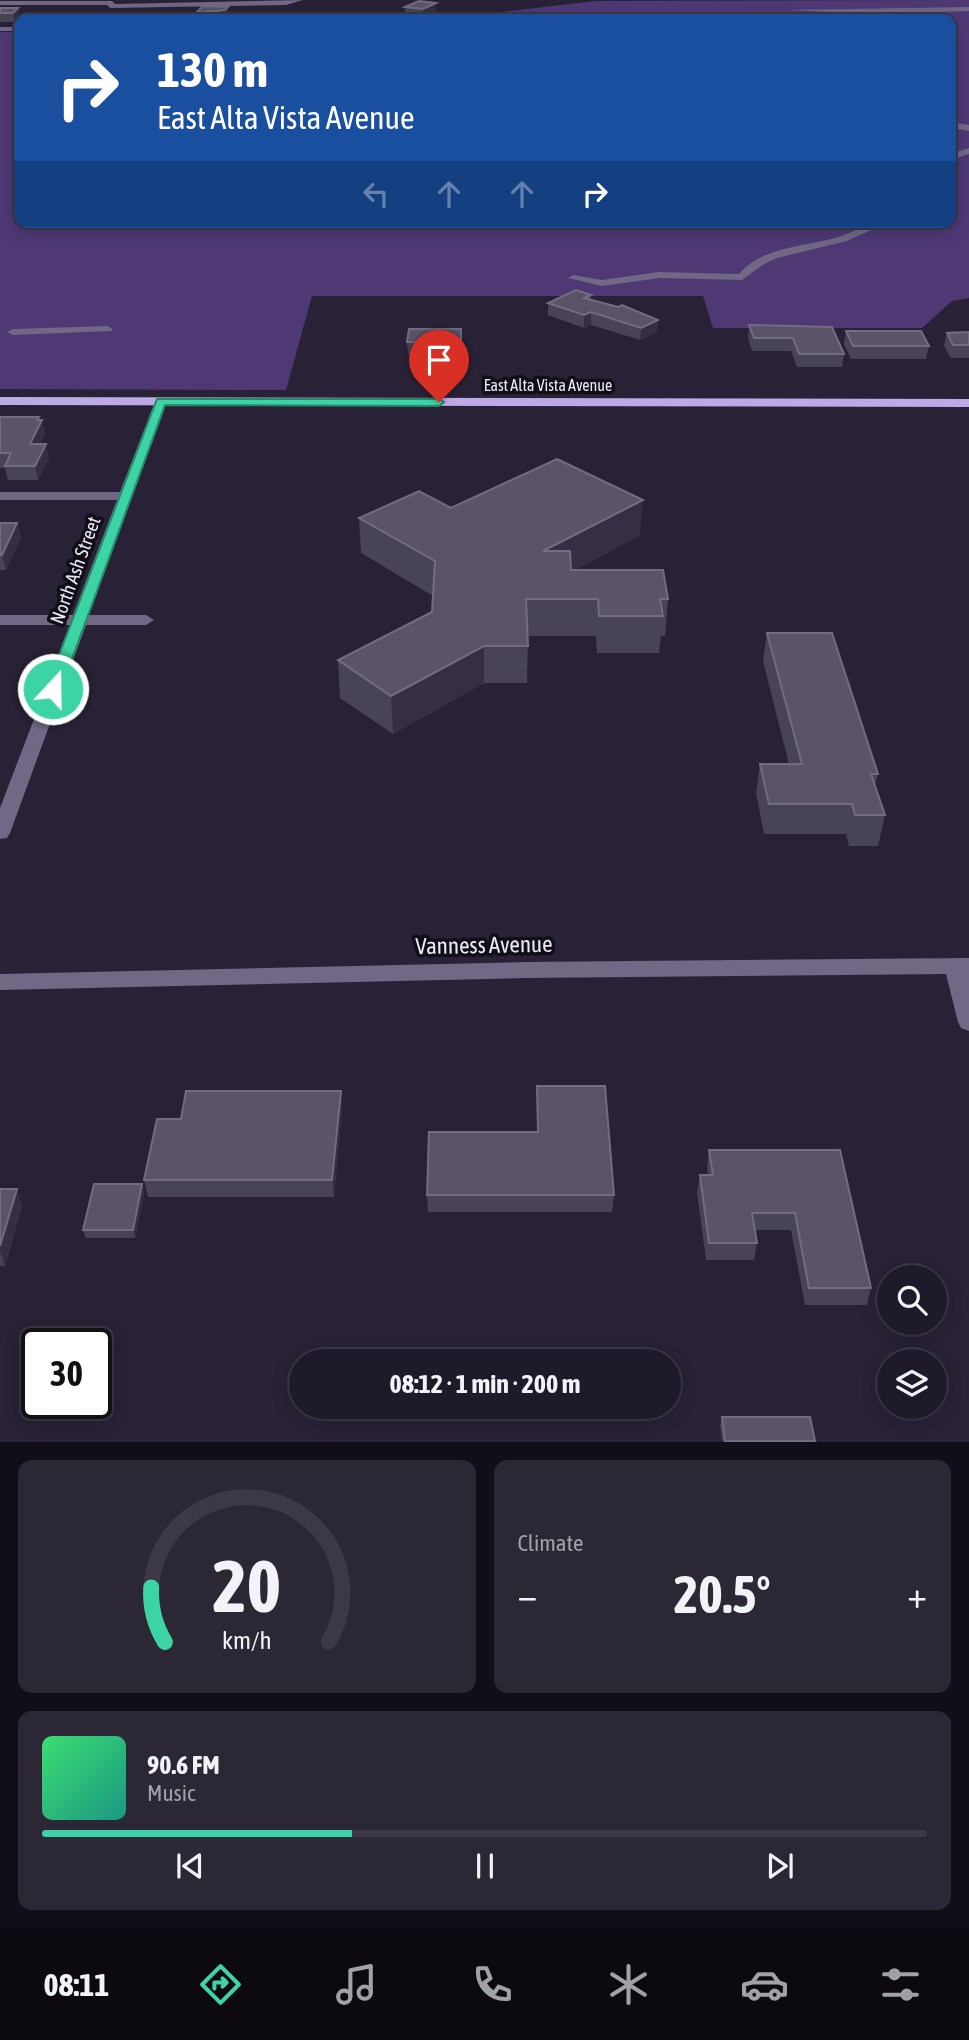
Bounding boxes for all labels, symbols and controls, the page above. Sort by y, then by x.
text: 130 m [157,41,268,97]
icon: right [42,42,133,133]
text: East Alta Vista Avenue [157,99,414,136]
icon: left [357,175,395,213]
icon: ahead [430,175,468,213]
icon: ahead [503,175,541,213]
icon: right [576,175,614,213]
pin [409,330,469,402]
icon: arrive [420,341,458,379]
street label: East Alta Vista Avenue [484,376,612,394]
street label: North Ash Street [45,513,105,627]
position arrow [16,652,90,726]
street label: Vanness Avenue [415,931,553,959]
map controls [877,1265,947,1419]
button: search [877,1265,947,1335]
speed limit sign: 30 [21,1328,112,1419]
button: layers [877,1349,947,1419]
text: 08:12 · 1 min · 200 m [390,1369,580,1399]
text: Climate [518,1530,583,1556]
text: 20 [213,1545,281,1628]
text: 20.5° [674,1564,771,1624]
text: − [518,1573,537,1616]
text: + [907,1573,927,1616]
text: km/h [222,1626,272,1654]
text: 90.6 FM [147,1750,220,1780]
text: Music [147,1780,195,1806]
icon: previous [171,1847,209,1885]
icon: pause [466,1847,504,1885]
icon: next [761,1847,799,1885]
icon: directions [196,1960,245,2009]
icon: music [332,1960,381,2009]
icon: phone [468,1960,517,2009]
icon: climate [604,1960,653,2009]
icon: car [740,1960,789,2009]
icon: filters [876,1960,925,2009]
text: 08:11 [44,1966,109,2003]

